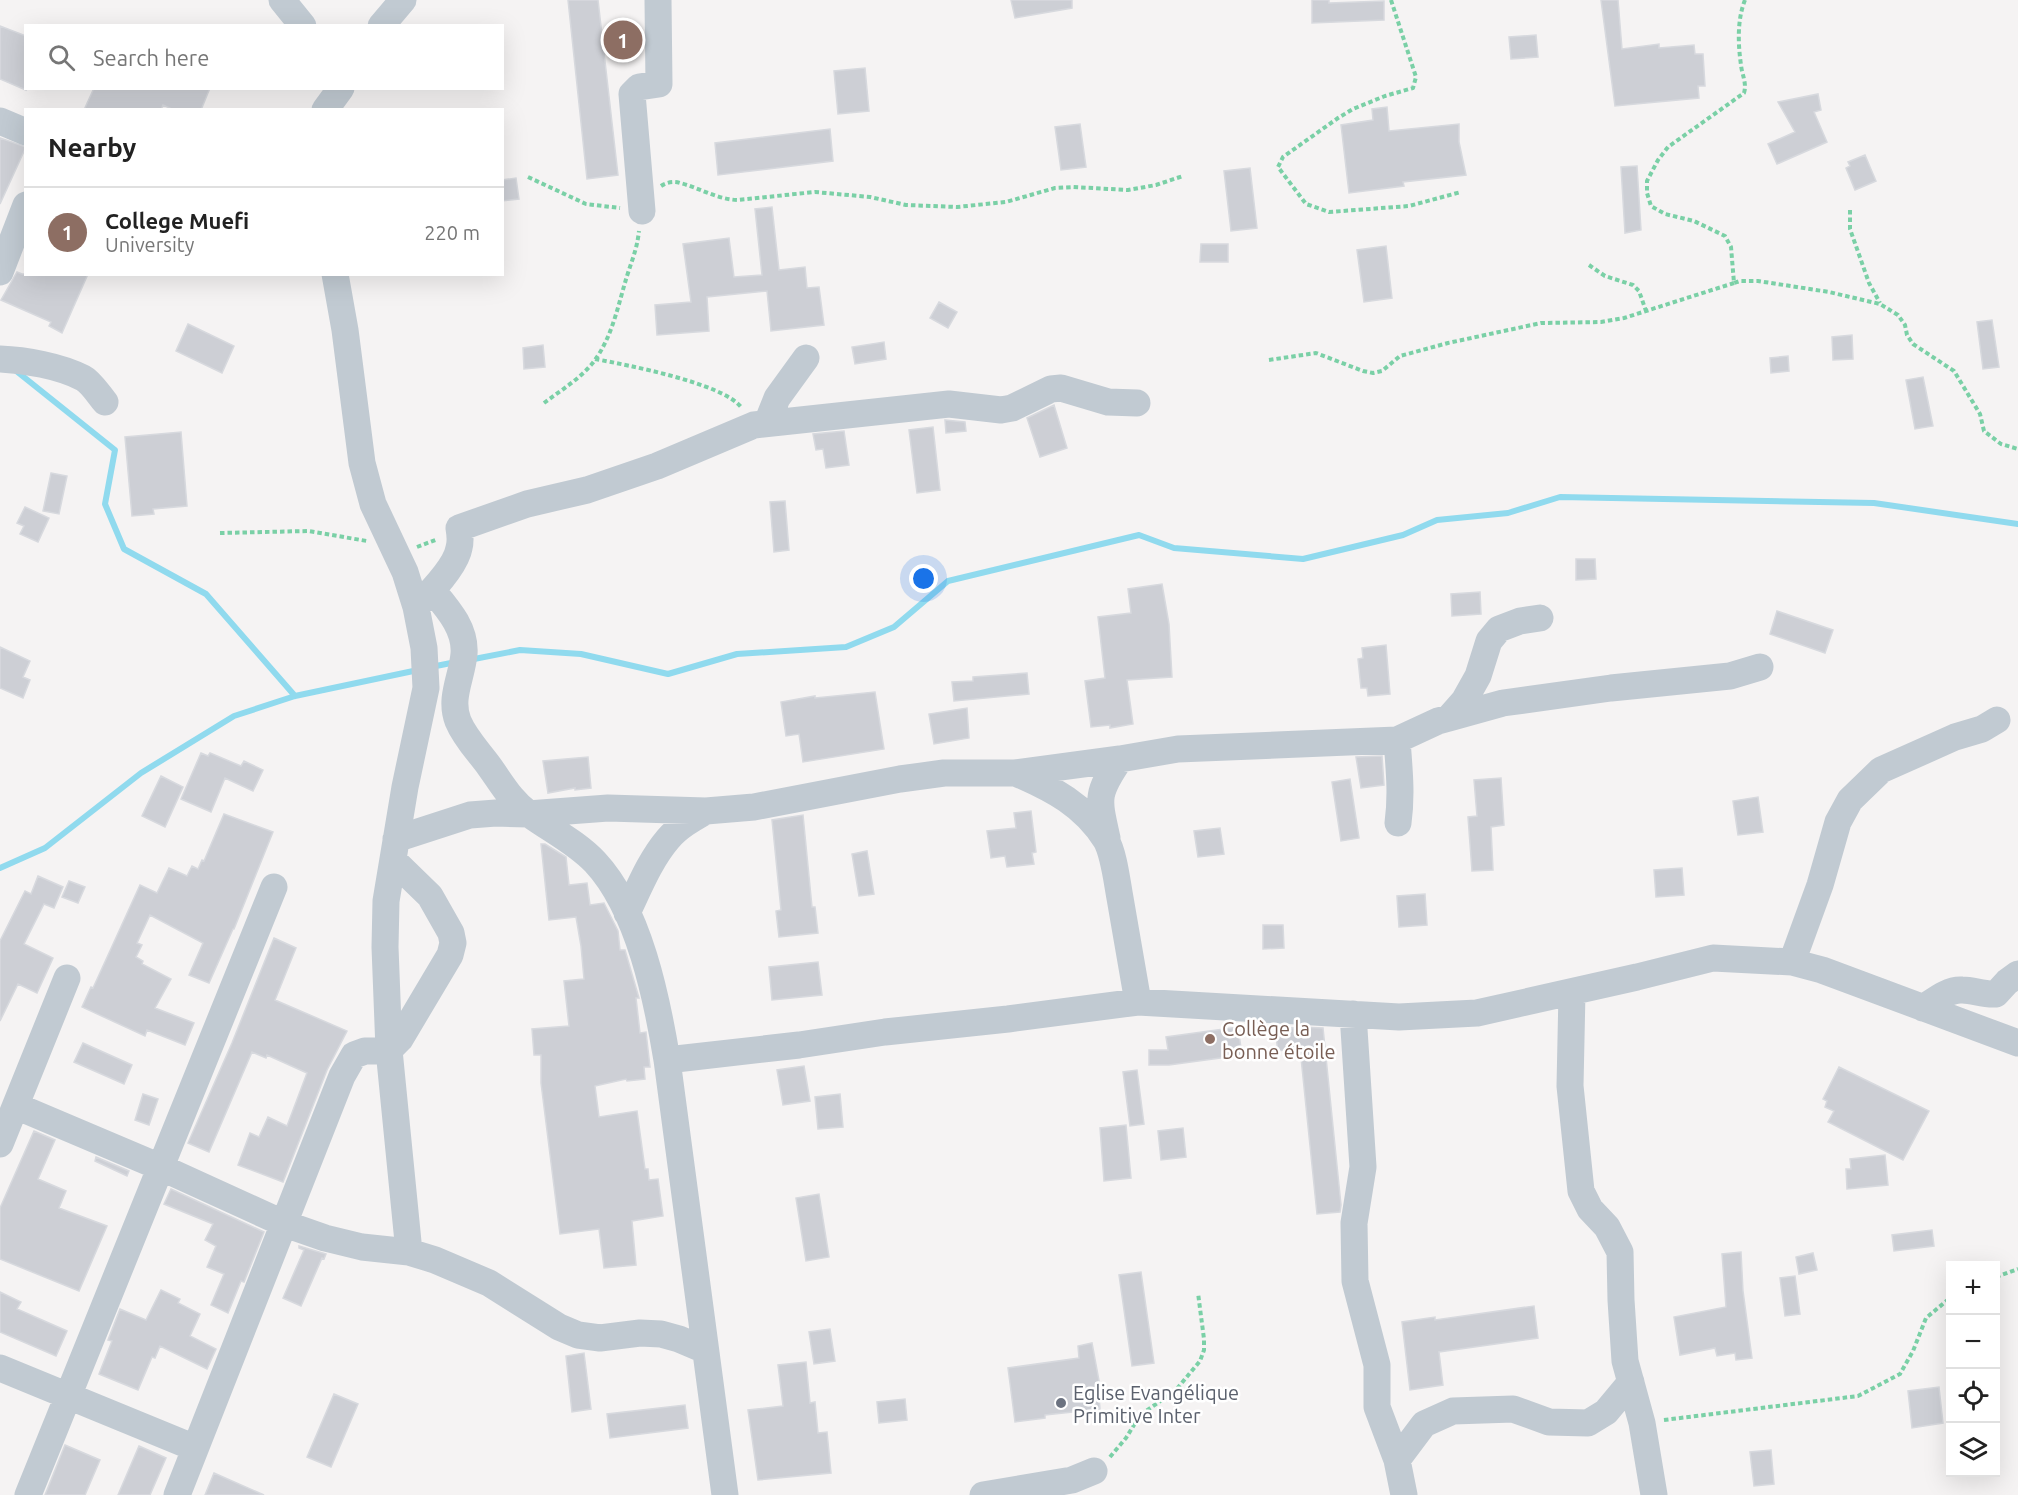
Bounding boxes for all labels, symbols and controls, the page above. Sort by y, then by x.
pin: 1 [604,18,642,63]
search box [24,24,504,90]
icon: search [45,41,78,74]
text: Search here [93,45,209,70]
text: Nearby [48,133,136,162]
text: College Muefi [105,208,249,233]
text: 1 [62,221,73,244]
text: 220 m [424,221,480,244]
text: University [105,233,194,256]
your location [909,564,938,593]
place label: Collège la bonne étoile [1222,1017,1336,1063]
marker: Collège la bonne étoile [1203,1032,1217,1046]
map controls [1946,1261,2000,1477]
button: + [1946,1261,2000,1315]
button: − [1946,1315,2000,1369]
button: locate [1946,1369,2000,1423]
place label: Eglise Evangélique Primitive Inter [1073,1381,1239,1427]
marker: Eglise Evangélique Primitive Inter [1054,1396,1068,1410]
button: layers [1946,1423,2000,1477]

